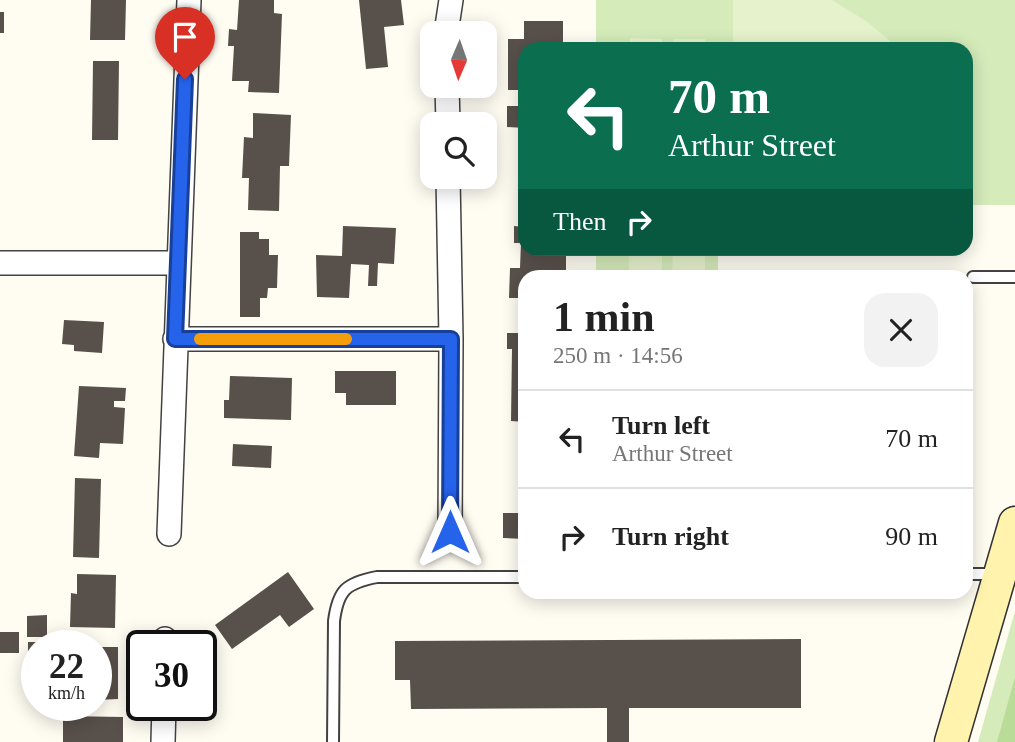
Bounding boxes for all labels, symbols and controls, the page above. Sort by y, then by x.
pin [155,7,215,79]
icon: arrive [166,18,204,56]
north arrow [420,21,497,98]
map controls [420,21,497,189]
text: 70 m [668,69,770,124]
icon: left [553,70,644,161]
button: search [420,112,497,189]
text: Arthur Street [668,127,836,163]
icon: right [620,203,658,241]
text: Then [553,207,606,236]
button: close [864,293,938,367]
text: 1 min [553,294,655,340]
text: 250 m · 14:56 [553,343,683,368]
text: Turn left [612,411,710,440]
icon: left [553,420,591,458]
text: 70 m [885,424,938,453]
text: Arthur Street [612,441,733,466]
position arrow [413,495,487,569]
icon: right [553,518,591,556]
text: Turn right [612,522,729,551]
text: 90 m [885,522,938,551]
speed limit sign: 30 [126,630,217,721]
text: 22 [49,647,84,686]
text: km/h [48,683,85,703]

